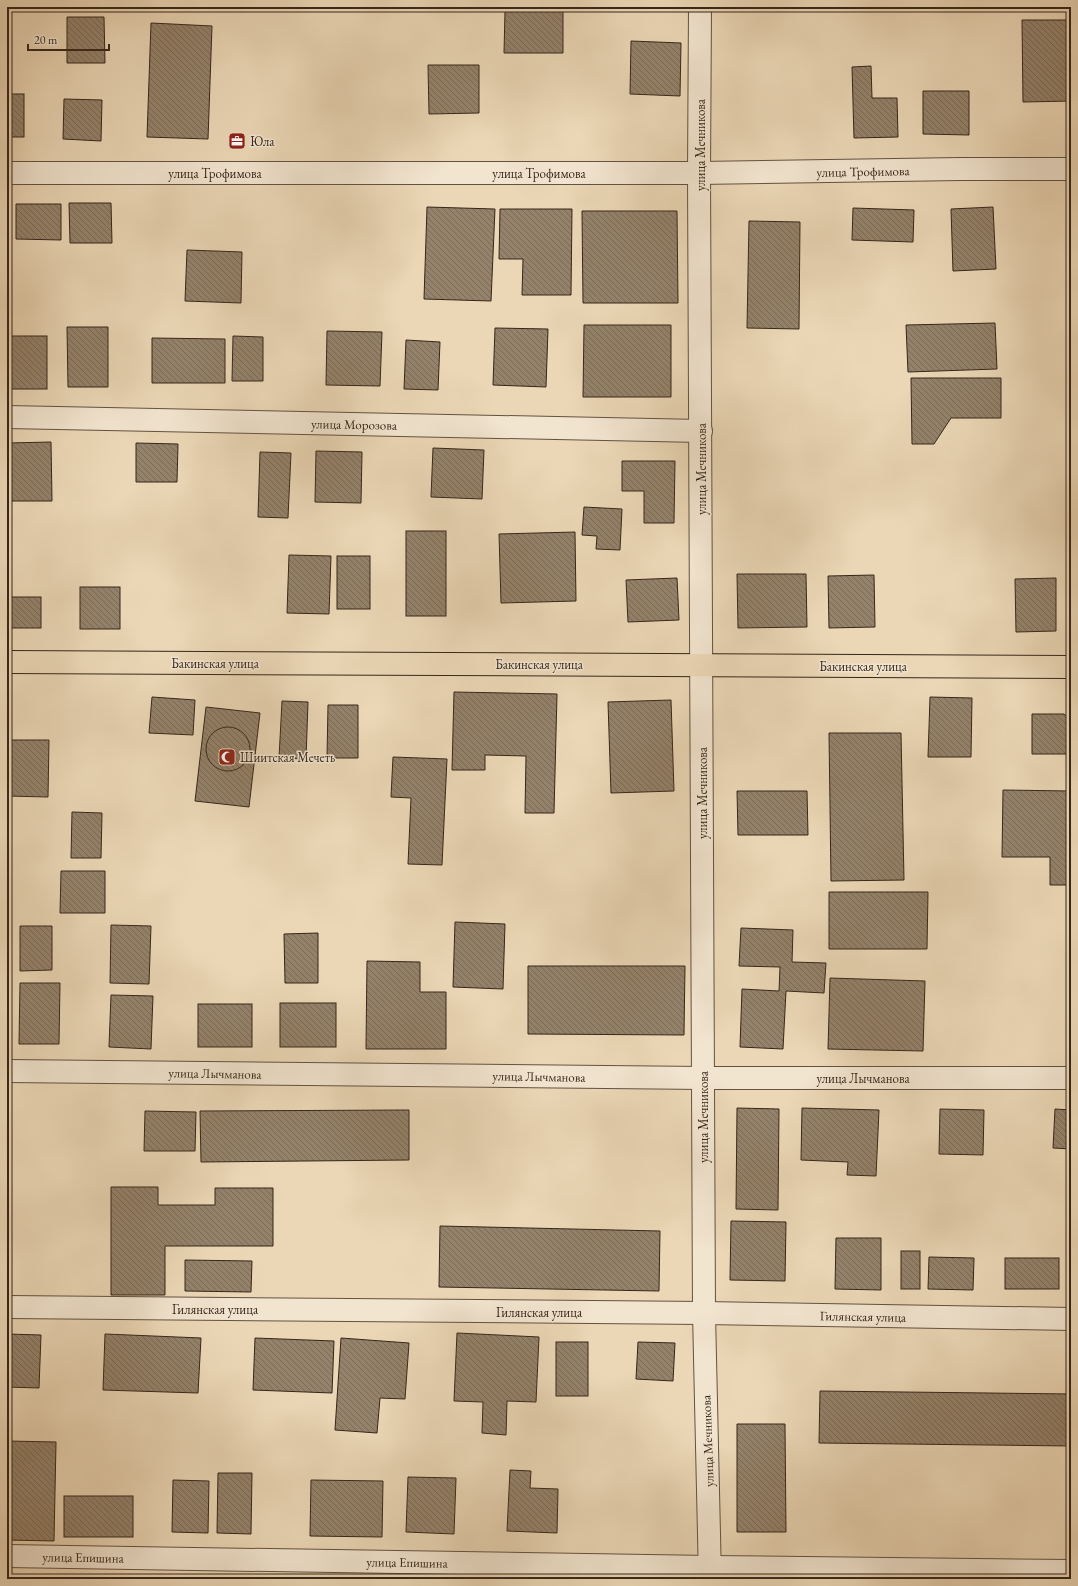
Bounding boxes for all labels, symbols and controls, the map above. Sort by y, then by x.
scale bar [28,26,109,52]
text: 20 m [34,32,58,48]
street label: улица Мечникова [692,98,709,191]
office icon: Юла [227,131,247,151]
place label: Юла [250,133,275,150]
street label: улица Трофимова [816,162,911,181]
street label: улица Трофимова [168,165,262,182]
street label: улица Трофимова [492,165,586,182]
street label: улица Морозова [311,415,398,434]
street label: улица Мечникова [693,422,710,515]
street label: Бакинская улица [171,655,260,672]
street label: Бакинская улица [495,656,584,673]
street label: Бакинская улица [819,658,908,675]
street label: улица Мечникова [694,746,711,839]
mosque icon: Шиитская Мечеть [217,747,237,767]
place label: Шиитская Мечеть [240,749,335,766]
street label: улица Лычманова [168,1064,263,1083]
street label: улица Лычманова [492,1067,587,1086]
street label: улица Мечникова [695,1070,712,1163]
street label: улица Лычманова [816,1070,910,1087]
street label: Гилянская улица [172,1301,259,1318]
street label: Гилянская улица [496,1304,583,1321]
street label: Гилянская улица [820,1307,907,1326]
street label: улица Мечникова [697,1394,718,1487]
street label: улица Епишина [42,1548,125,1567]
street label: улица Епишина [366,1553,449,1572]

